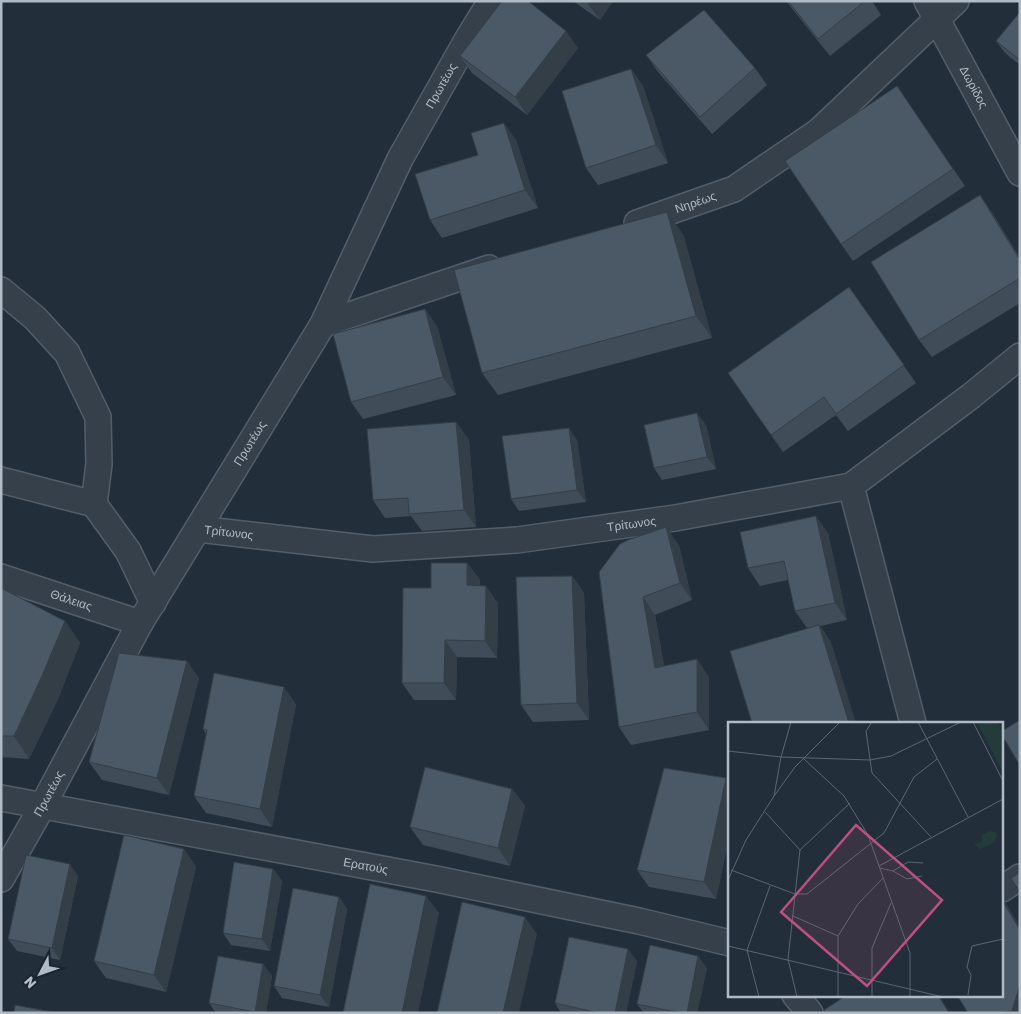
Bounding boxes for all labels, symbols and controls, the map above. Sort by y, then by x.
street label: Πρωτέως [423,60,460,111]
street label: Δωρίδος [956,64,991,111]
street label: Νηρέως [673,189,718,216]
street label: Πρωτέως [231,418,269,468]
street label: Τρίτωνος [606,514,657,534]
street label: Τρίτωνος [204,523,254,542]
street label: Θάλειας [49,587,94,614]
inset map [728,722,1004,996]
street label: Πρωτέως [31,768,67,819]
street label: Ερατούς [342,855,390,877]
north arrow [15,949,65,999]
text: N [21,973,40,992]

